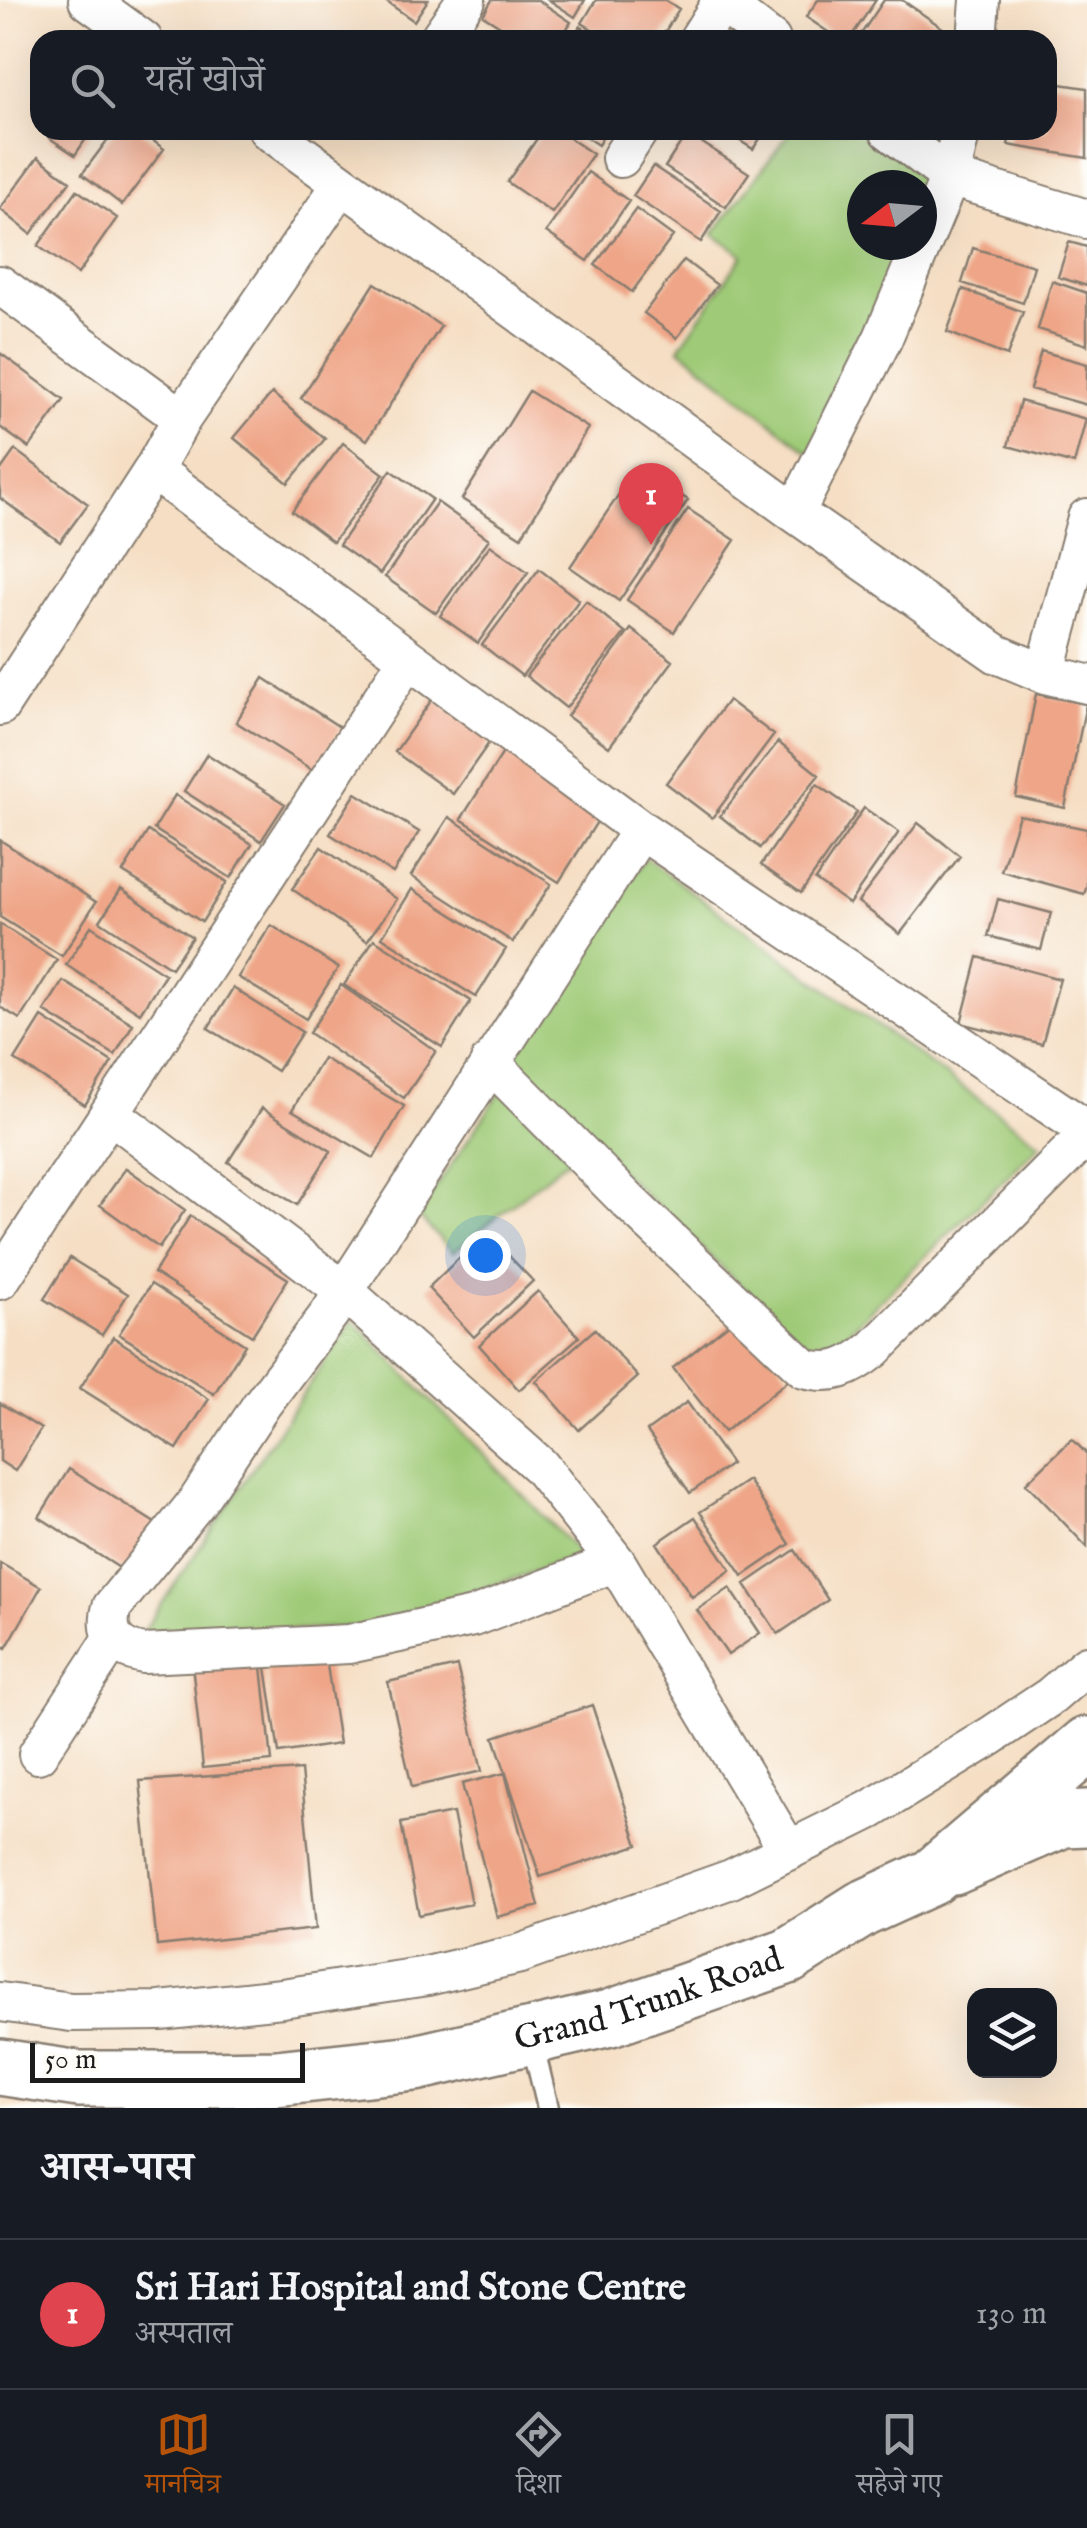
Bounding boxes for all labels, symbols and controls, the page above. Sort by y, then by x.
search box [30,30,1057,140]
text: यहाँ खोजें [145,57,265,105]
icon: search [65,58,120,113]
north arrow [847,170,937,260]
pin: 1 [618,462,684,545]
your location [460,1230,511,1281]
street label: Grand Trunk Road [510,1937,789,2062]
map controls [967,1988,1057,2078]
button: layers [967,1988,1057,2078]
scale bar [30,2038,305,2082]
text: 50 m [45,2043,97,2078]
text: आस-पास [40,2142,193,2195]
text: Sri Hari Hospital and Stone Centre [135,2265,686,2313]
text: 1 [67,2294,78,2335]
text: 130 m [976,2294,1047,2335]
text: अस्पताल [135,2314,232,2355]
tab: मानचित्र [145,2407,221,2511]
tab: दिशा [511,2407,566,2511]
tab: सहेजे गए [856,2407,942,2511]

